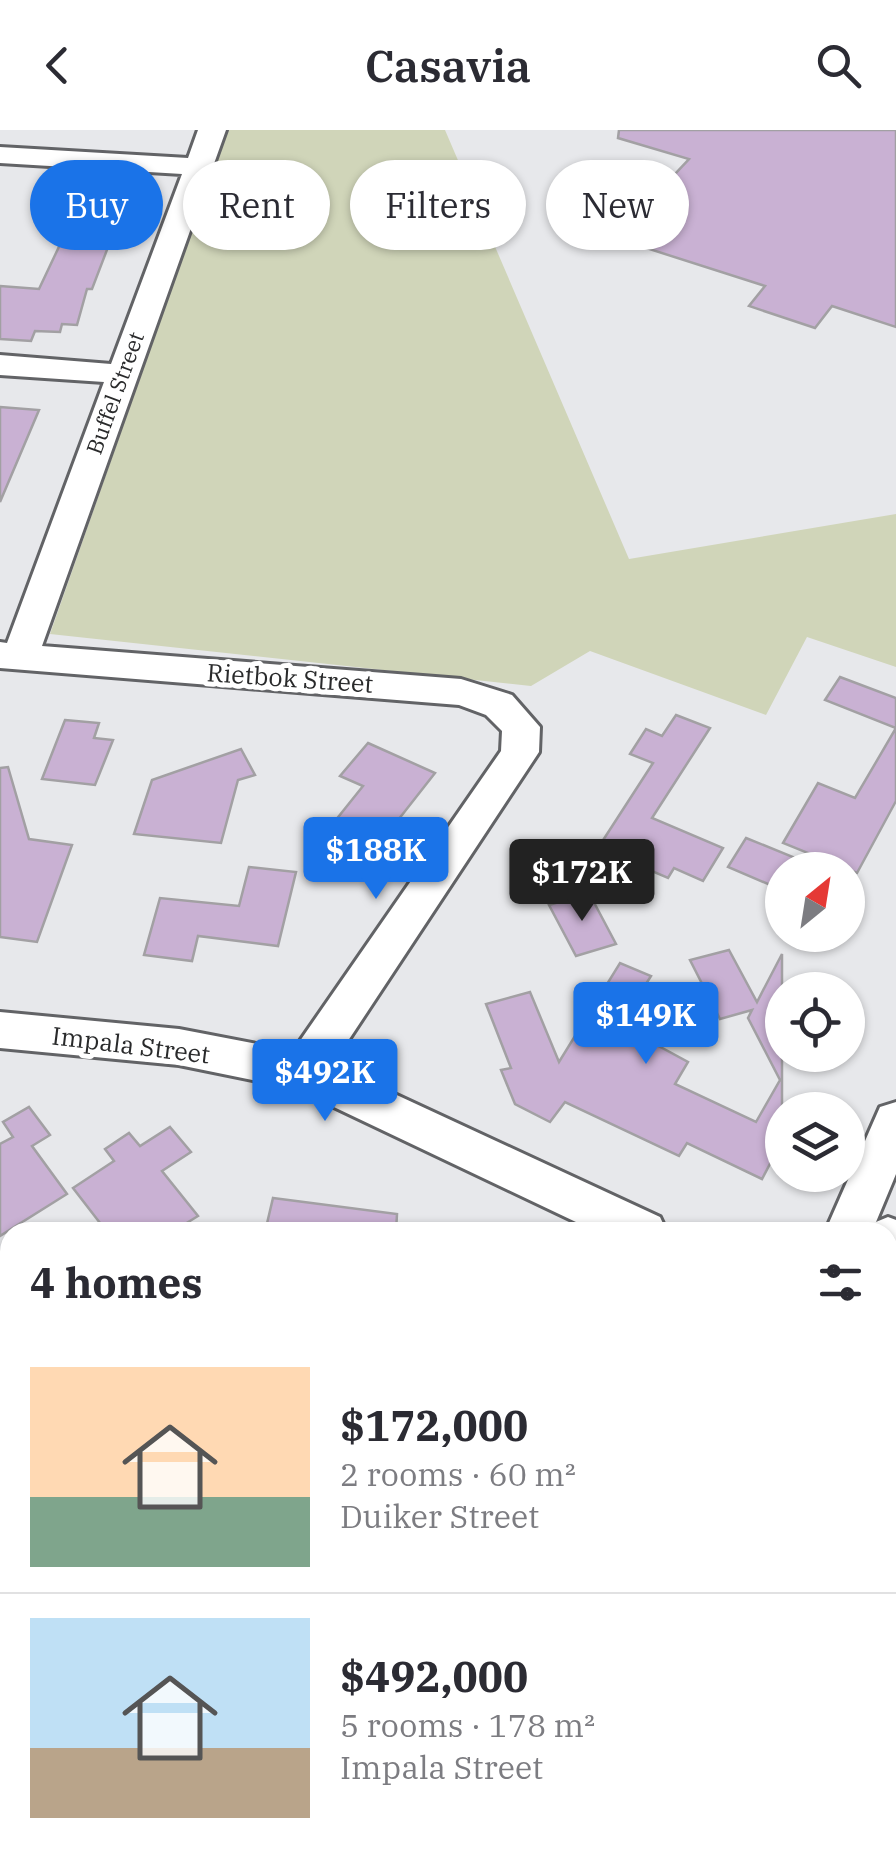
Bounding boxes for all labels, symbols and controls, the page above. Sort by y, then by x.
text: Casavia [365,36,531,94]
icon: back [30,38,85,93]
icon: search [811,38,866,93]
chip: Buy [30,160,163,250]
chip: Rent [183,160,330,250]
chip: Filters [350,160,526,250]
chip: New [546,160,689,250]
street label: Buffel Street [79,327,150,458]
street label: Rietbok Street [206,655,375,700]
pin: $188K [306,817,446,902]
text: $188K [325,828,427,870]
pin: $172K [512,839,652,924]
text: $172K [531,850,633,892]
north arrow [765,852,865,952]
map controls [765,852,865,1192]
button: locate [765,972,865,1072]
pin: $149K [576,982,716,1067]
text: $149K [595,993,697,1035]
street label: Impala Street [50,1018,212,1071]
pin: $492K [255,1039,395,1124]
text: $492K [274,1050,376,1092]
button: layers [765,1092,865,1192]
text: 4 homes [30,1255,203,1310]
icon: filters [813,1255,868,1310]
text: $172,000 [340,1398,528,1453]
icon: home [110,1407,230,1527]
text: 2 rooms · 60 m² [340,1453,576,1495]
text: Duiker Street [340,1495,539,1537]
text: $492,000 [340,1649,528,1704]
icon: home [110,1658,230,1778]
text: 5 rooms · 178 m² [340,1704,595,1746]
text: Impala Street [340,1746,543,1788]

